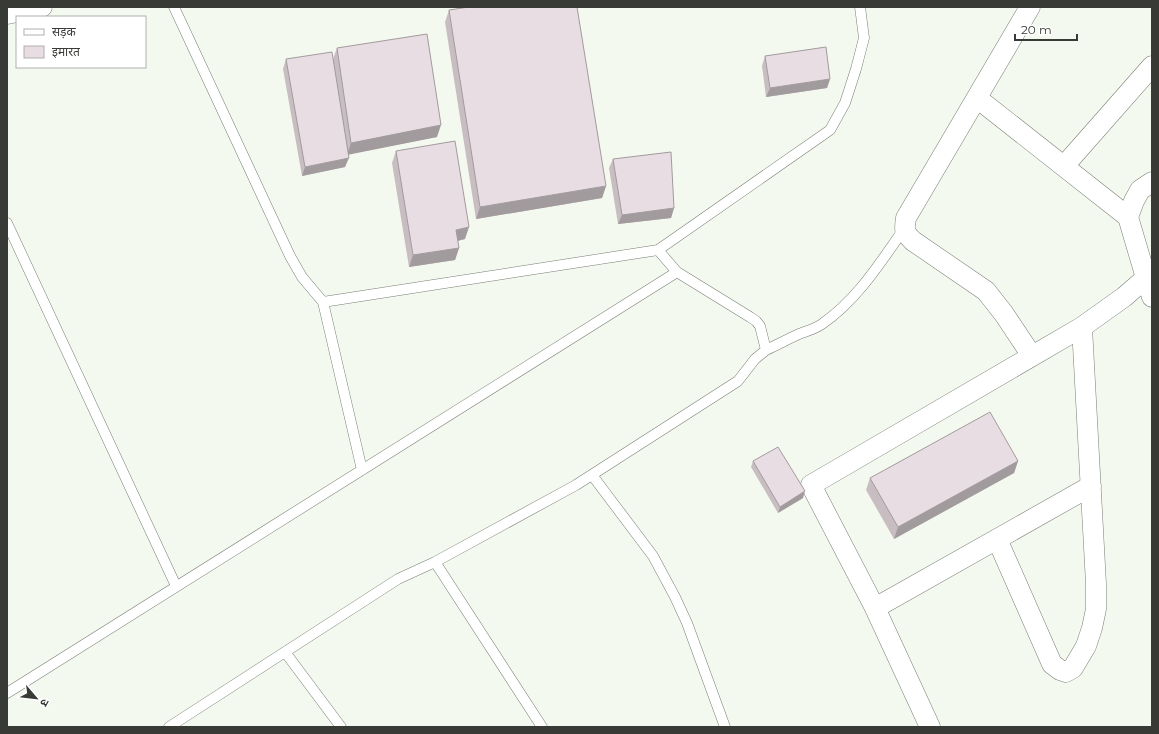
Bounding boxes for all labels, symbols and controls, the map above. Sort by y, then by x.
legend [16,16,146,68]
scale bar [1015,16,1077,42]
text: 20 m [1021,22,1052,37]
text: सड़क [52,24,77,39]
text: इमारत [52,44,81,59]
north arrow [16,678,56,718]
text: उ [37,697,53,709]

